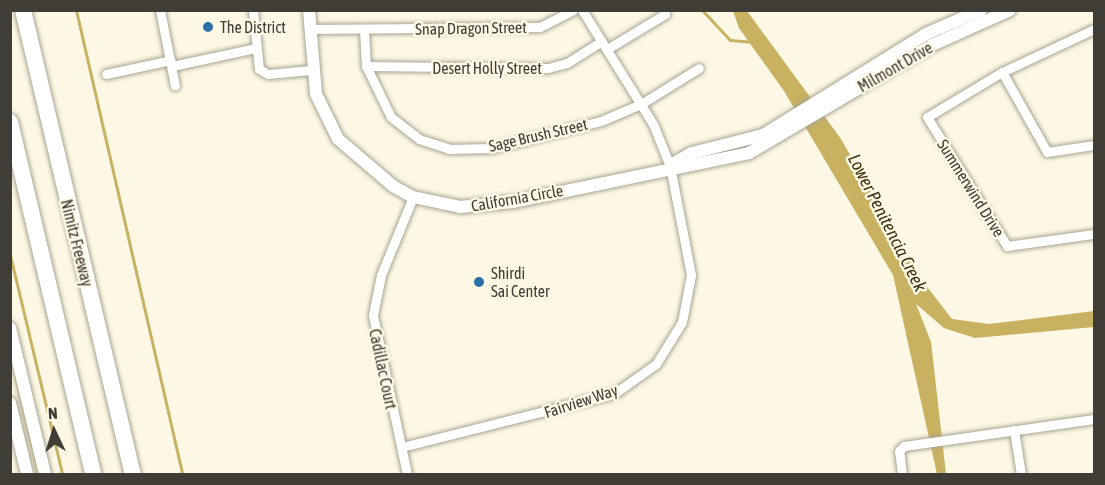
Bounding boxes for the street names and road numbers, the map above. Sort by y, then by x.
street label: Snap Dragon Street [415,17,527,39]
street label: Milmont Drive [854,38,936,96]
street label: Desert Holly Street [432,58,542,78]
street label: Sage Brush Street [487,114,589,156]
street label: Summerwind Drive [933,136,1009,240]
street label: California Circle [469,180,565,216]
street label: Nimitz Freeway [57,197,97,289]
street label: Cadillac Court [365,327,401,411]
street label: Fairview Way [542,380,620,422]

